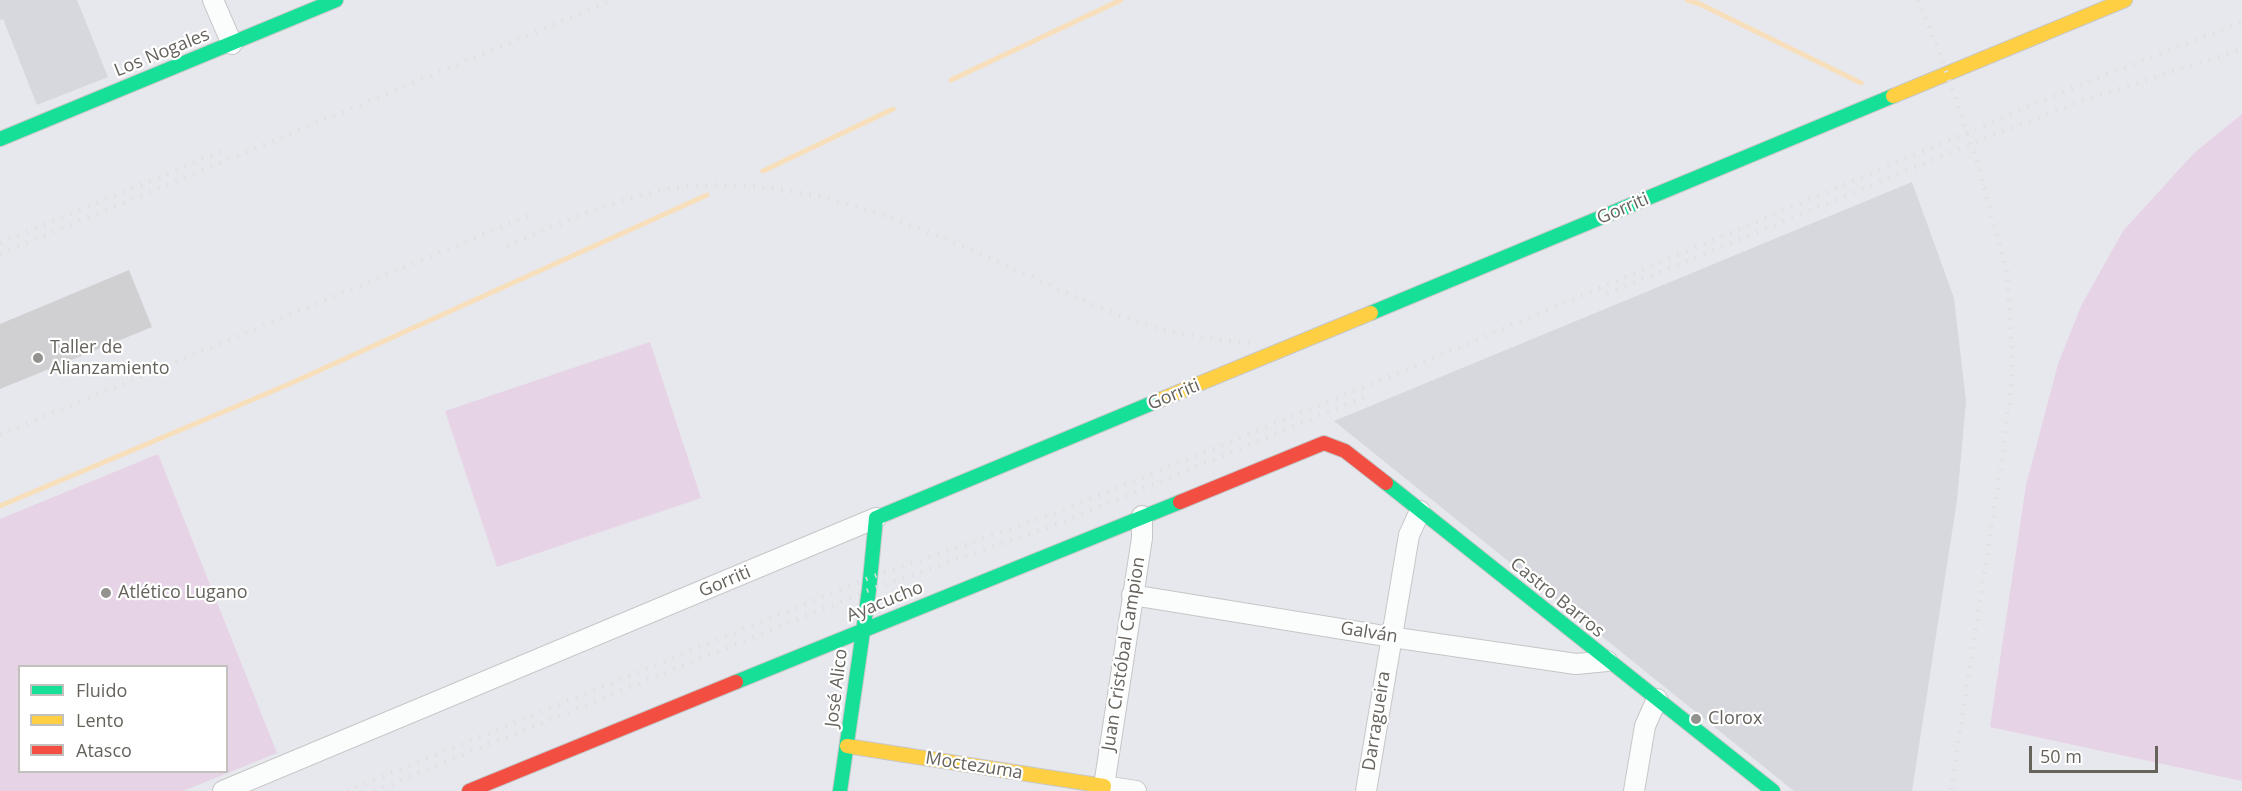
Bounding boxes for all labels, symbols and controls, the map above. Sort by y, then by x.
street label: Los Nogales [111,24,213,82]
street label: Gorriti [1594,188,1652,230]
place label: Taller de Alianzamiento [50,337,170,380]
marker: Taller de Alianzamiento [31,351,45,365]
street label: Gorriti [1145,375,1203,415]
street label: Castro Barros [1506,553,1608,643]
street label: Juan Cristóbal Campion [1098,555,1150,753]
street label: Gorriti [696,561,754,603]
street label: Ayacucho [844,577,926,627]
place label: Atlético Lugano [118,582,248,604]
marker: Atlético Lugano [99,586,113,600]
street label: Galván [1339,618,1399,648]
street label: José Alico [821,648,853,728]
legend [18,665,228,773]
street label: Darragueira [1358,670,1396,772]
text: Fluido [76,678,127,702]
text: Lento [76,708,124,732]
place label: Clorox [1708,708,1762,730]
marker: Clorox [1689,712,1703,726]
scale bar [2032,734,2161,772]
text: Atasco [76,738,132,762]
text: 50 m [2040,744,2082,768]
street label: Moctezuma [924,748,1024,784]

